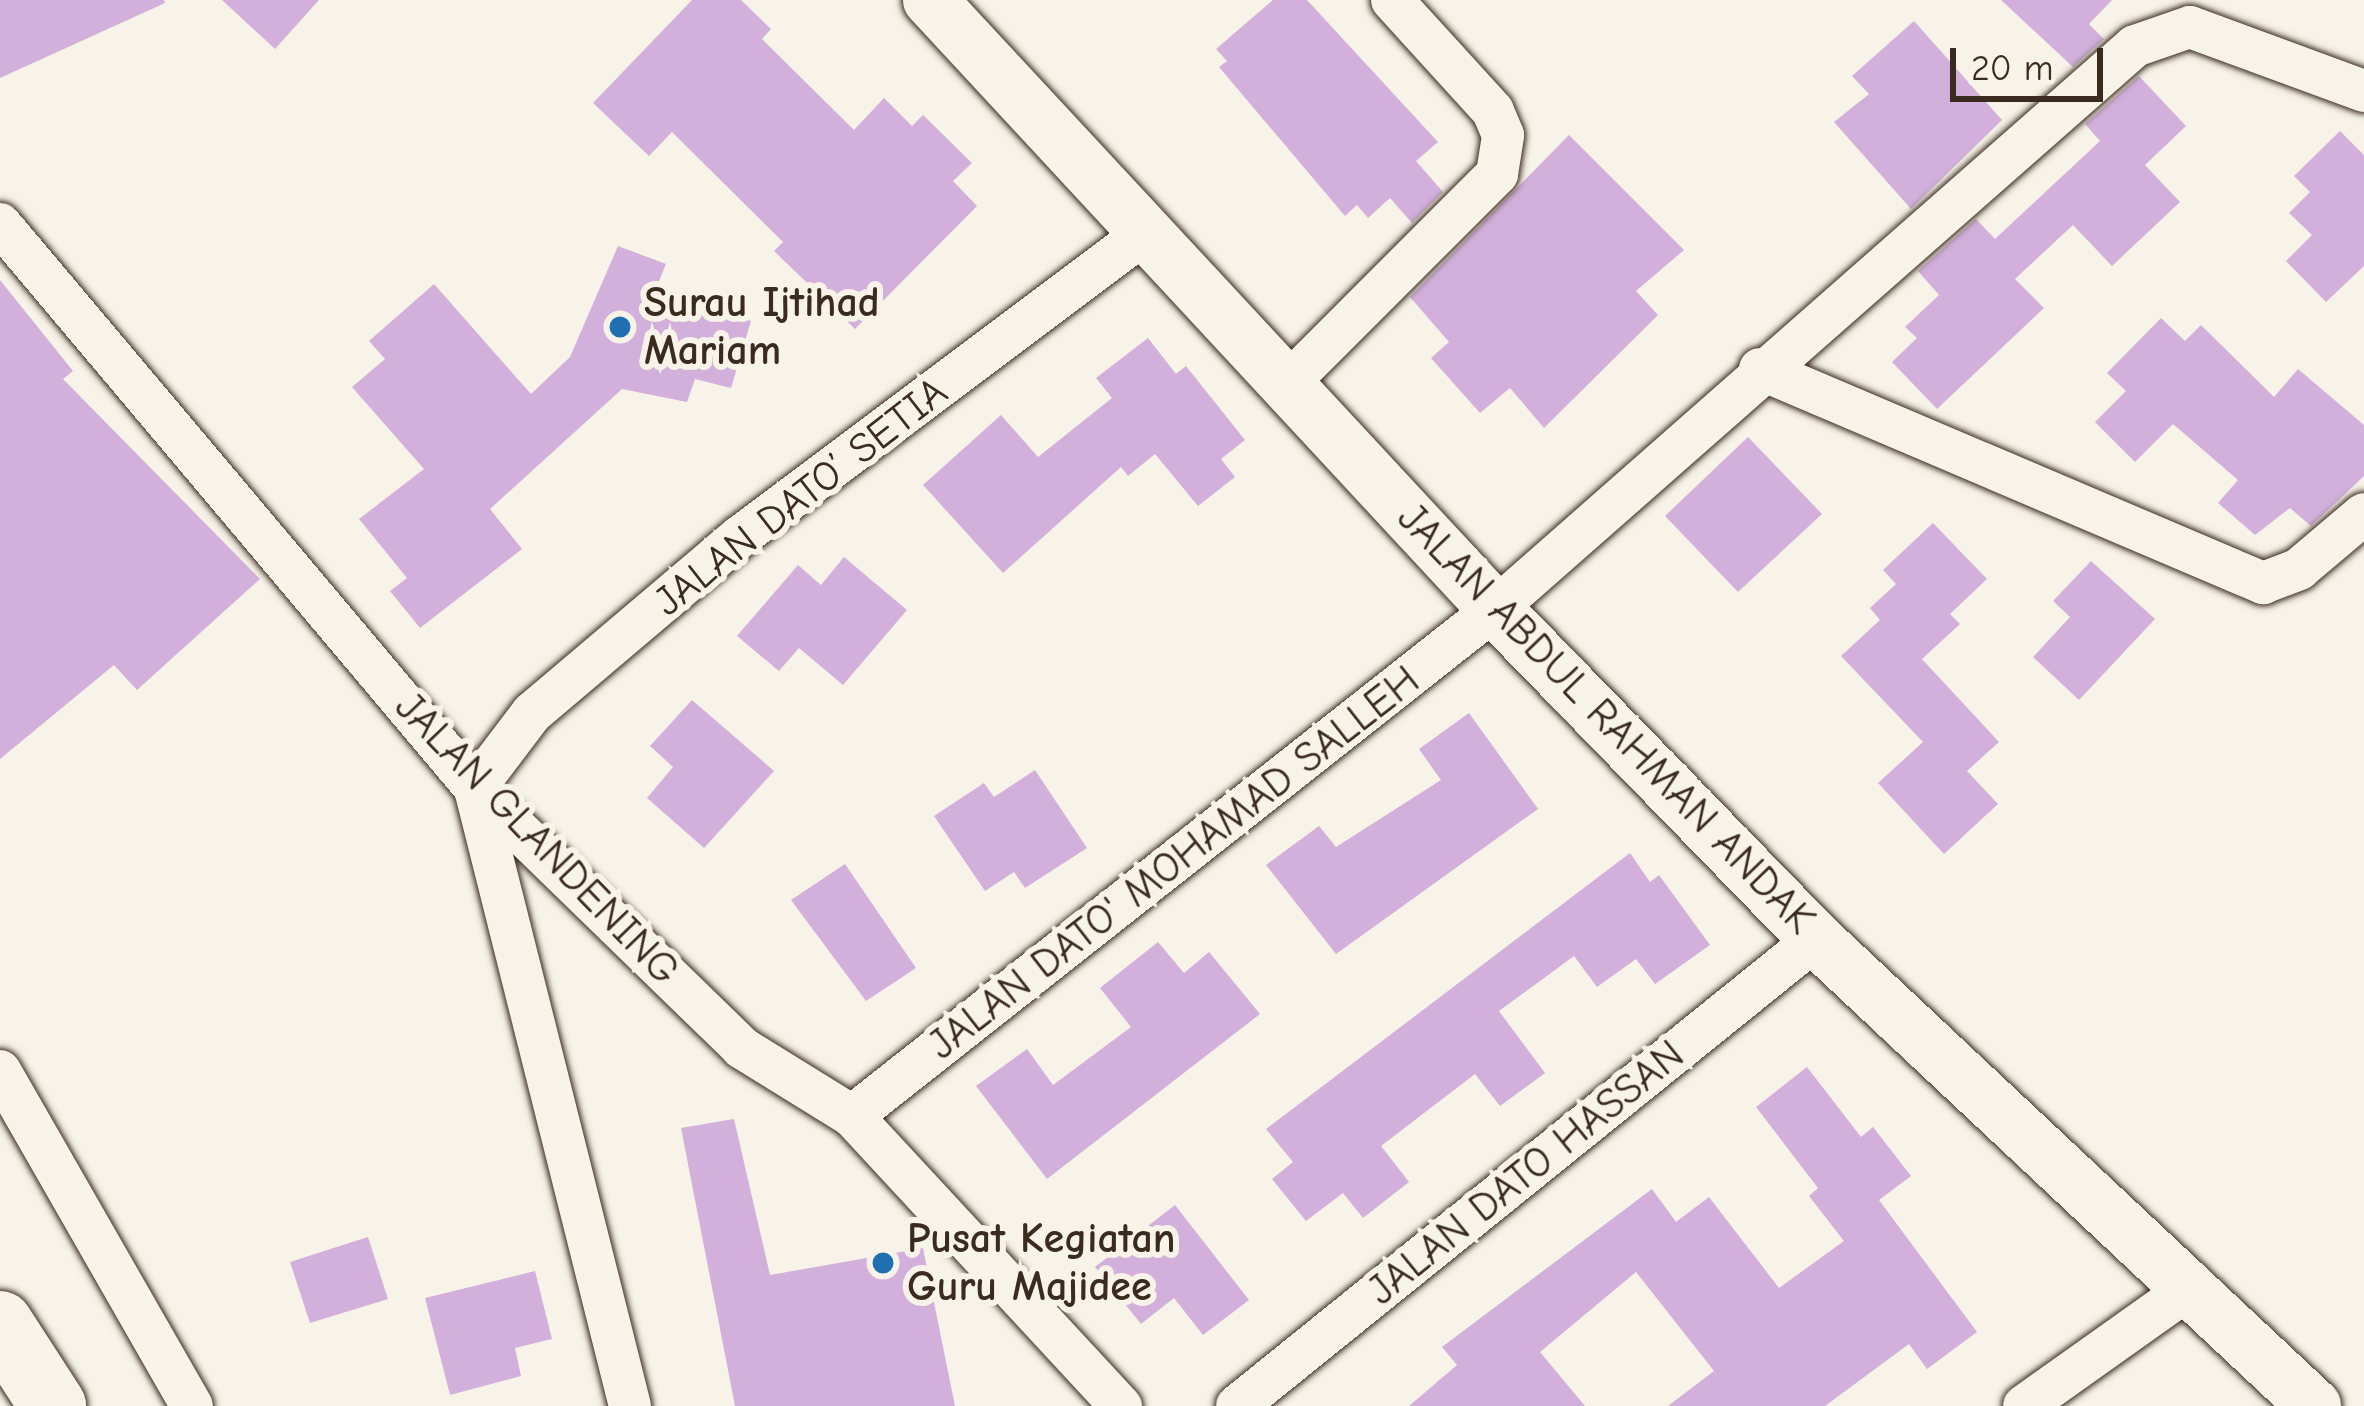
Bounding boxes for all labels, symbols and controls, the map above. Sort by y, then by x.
scale bar [1956,24,2109,98]
text: 20 m [1971,48,2054,89]
place label: Surau Ijtihad Mariam [644,278,880,376]
marker: Surau Ijtihad Mariam [607,314,633,340]
street label: JALAN DATO’ SETIA [644,367,958,627]
street label: JALAN ABDUL RAHMAN ANDAK [1387,493,1825,945]
street label: JALAN DATO' MOHAMAD SALLEH [918,656,1430,1070]
street label: JALAN GLANDENING [384,682,690,996]
street label: JALAN DATO HASSAN [1358,1030,1694,1316]
place label: Pusat Kegiatan Guru Majidee [907,1214,1176,1312]
marker: Pusat Kegiatan Guru Majidee [870,1250,896,1276]

